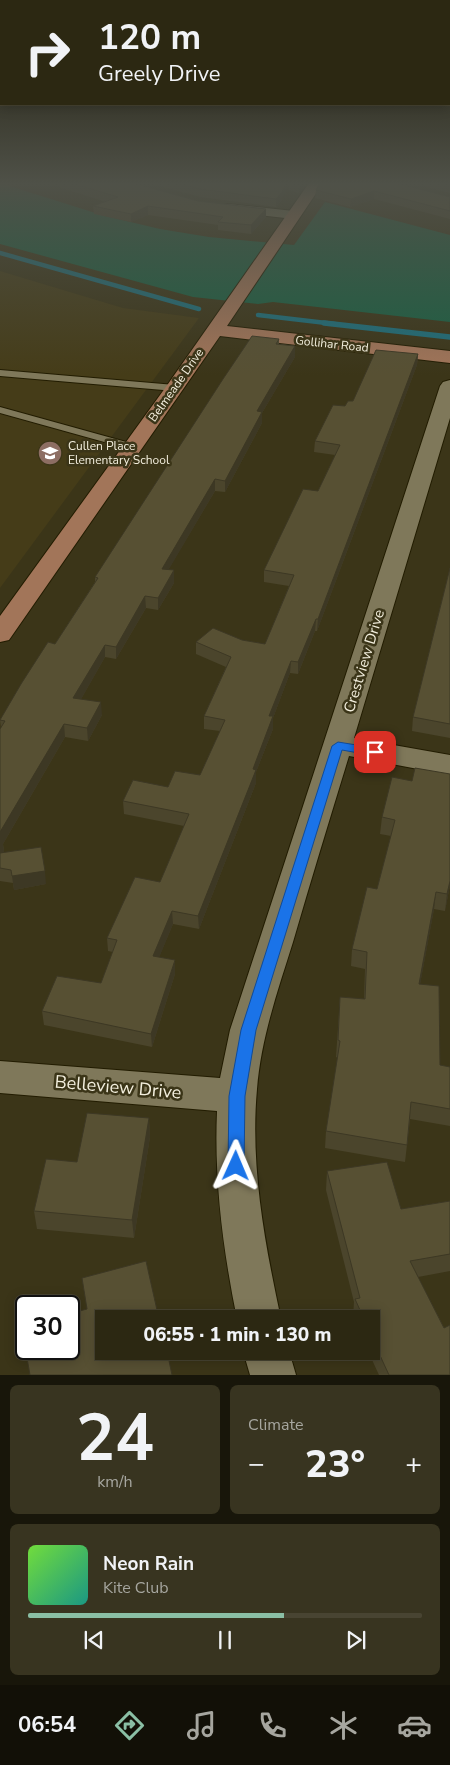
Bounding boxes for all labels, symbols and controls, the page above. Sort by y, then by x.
text: 120 m [98,14,201,61]
icon: right [15,20,80,85]
text: Greely Drive [98,59,221,89]
street label: Gollihar Road [294,332,370,356]
street label: Belmeade Drive [145,345,207,425]
place label: Cullen Place Elementary School [68,438,170,468]
school or university icon: Cullen Place Elementary School [37,440,63,466]
street label: Crestview Drive [339,607,389,715]
pin [354,731,396,773]
icon: arrive [361,738,389,766]
street label: Belleview Drive [54,1070,182,1104]
position arrow [209,1139,261,1191]
speed limit sign: 30 [15,1295,80,1360]
text: 06:55 · 1 min · 130 m [144,1322,331,1348]
text: 24 [76,1394,154,1483]
text: Climate [248,1414,303,1436]
text: 23° [305,1439,365,1490]
text: − [248,1445,265,1483]
text: + [405,1445,422,1483]
text: km/h [97,1471,133,1493]
text: Neon Rain [103,1551,194,1577]
text: Kite Club [103,1577,169,1599]
icon: previous [80,1626,108,1654]
icon: pause [211,1626,239,1654]
icon: next [342,1626,370,1654]
icon: directions [112,1708,147,1743]
icon: music [184,1708,219,1743]
icon: phone [255,1708,290,1743]
icon: climate [326,1708,361,1743]
icon: car [397,1708,432,1743]
text: 06:54 [18,1710,76,1740]

